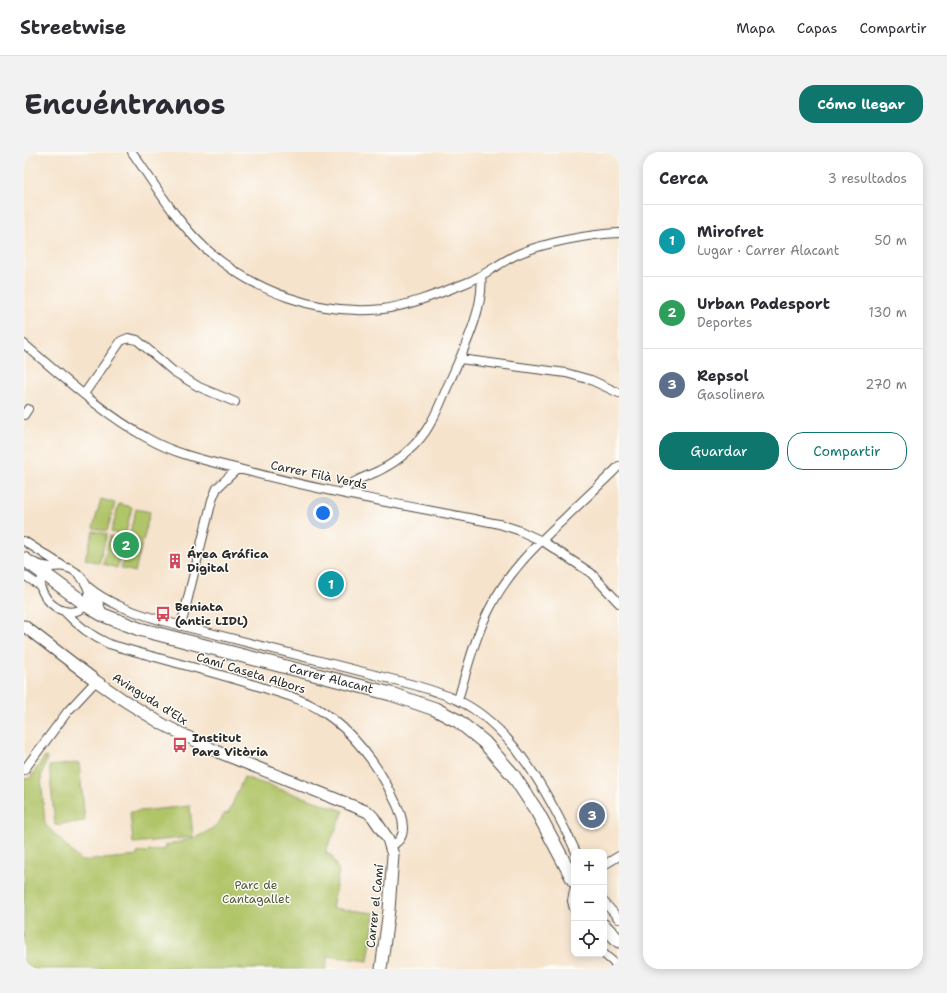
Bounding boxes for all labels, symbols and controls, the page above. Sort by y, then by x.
text: Streetwise [20,15,126,40]
text: Mapa [736,19,775,37]
text: Capas [797,19,838,37]
text: Compartir [860,19,927,37]
text: Encuéntranos [24,85,226,123]
button: Cómo llegar [799,85,923,123]
text: Cerca [659,167,708,189]
text: 3 resultados [828,170,907,187]
text: Mirofret [697,222,764,242]
text: 1 [669,232,675,249]
text: 50 m [874,232,907,249]
text: Lugar · Carrer Alacant [697,242,839,259]
text: Urban Padesport [697,294,830,314]
text: 2 [667,304,677,321]
text: 130 m [869,304,907,321]
text: Deportes [697,314,752,331]
text: Repsol [697,366,749,386]
text: 3 [667,376,677,393]
text: 270 m [865,376,907,393]
text: Gasolinera [697,386,765,403]
button: Guardar [659,432,779,470]
button: Compartir [787,432,907,470]
street label: Carrer Filà Verds [269,457,369,493]
your location [313,503,333,523]
pin: 2 [113,530,139,560]
place label: Área Gráfica Digital [187,546,269,576]
building icon: Área Gráfica Digital [166,552,184,570]
pin: 1 [318,569,344,599]
place label: Beniata (antic LIDL) [175,599,248,629]
bus stop icon: Beniata (antic LIDL) [154,605,172,623]
street label: Camí Caseta Albors [194,649,308,697]
street label: Carrer Alacant [287,660,375,697]
street label: Avinguda d'Elx [109,669,191,729]
place label: Institut Pare Vitòria [192,730,269,760]
bus stop icon: Institut Pare Vitòria [171,736,189,754]
pin: 3 [579,800,605,830]
map controls [571,849,607,957]
button: + [571,849,607,885]
street label: Carrer el Camí [363,863,387,949]
park label: Parc de Cantagallet [222,877,290,907]
button: − [571,885,607,921]
button: locate [571,921,607,957]

